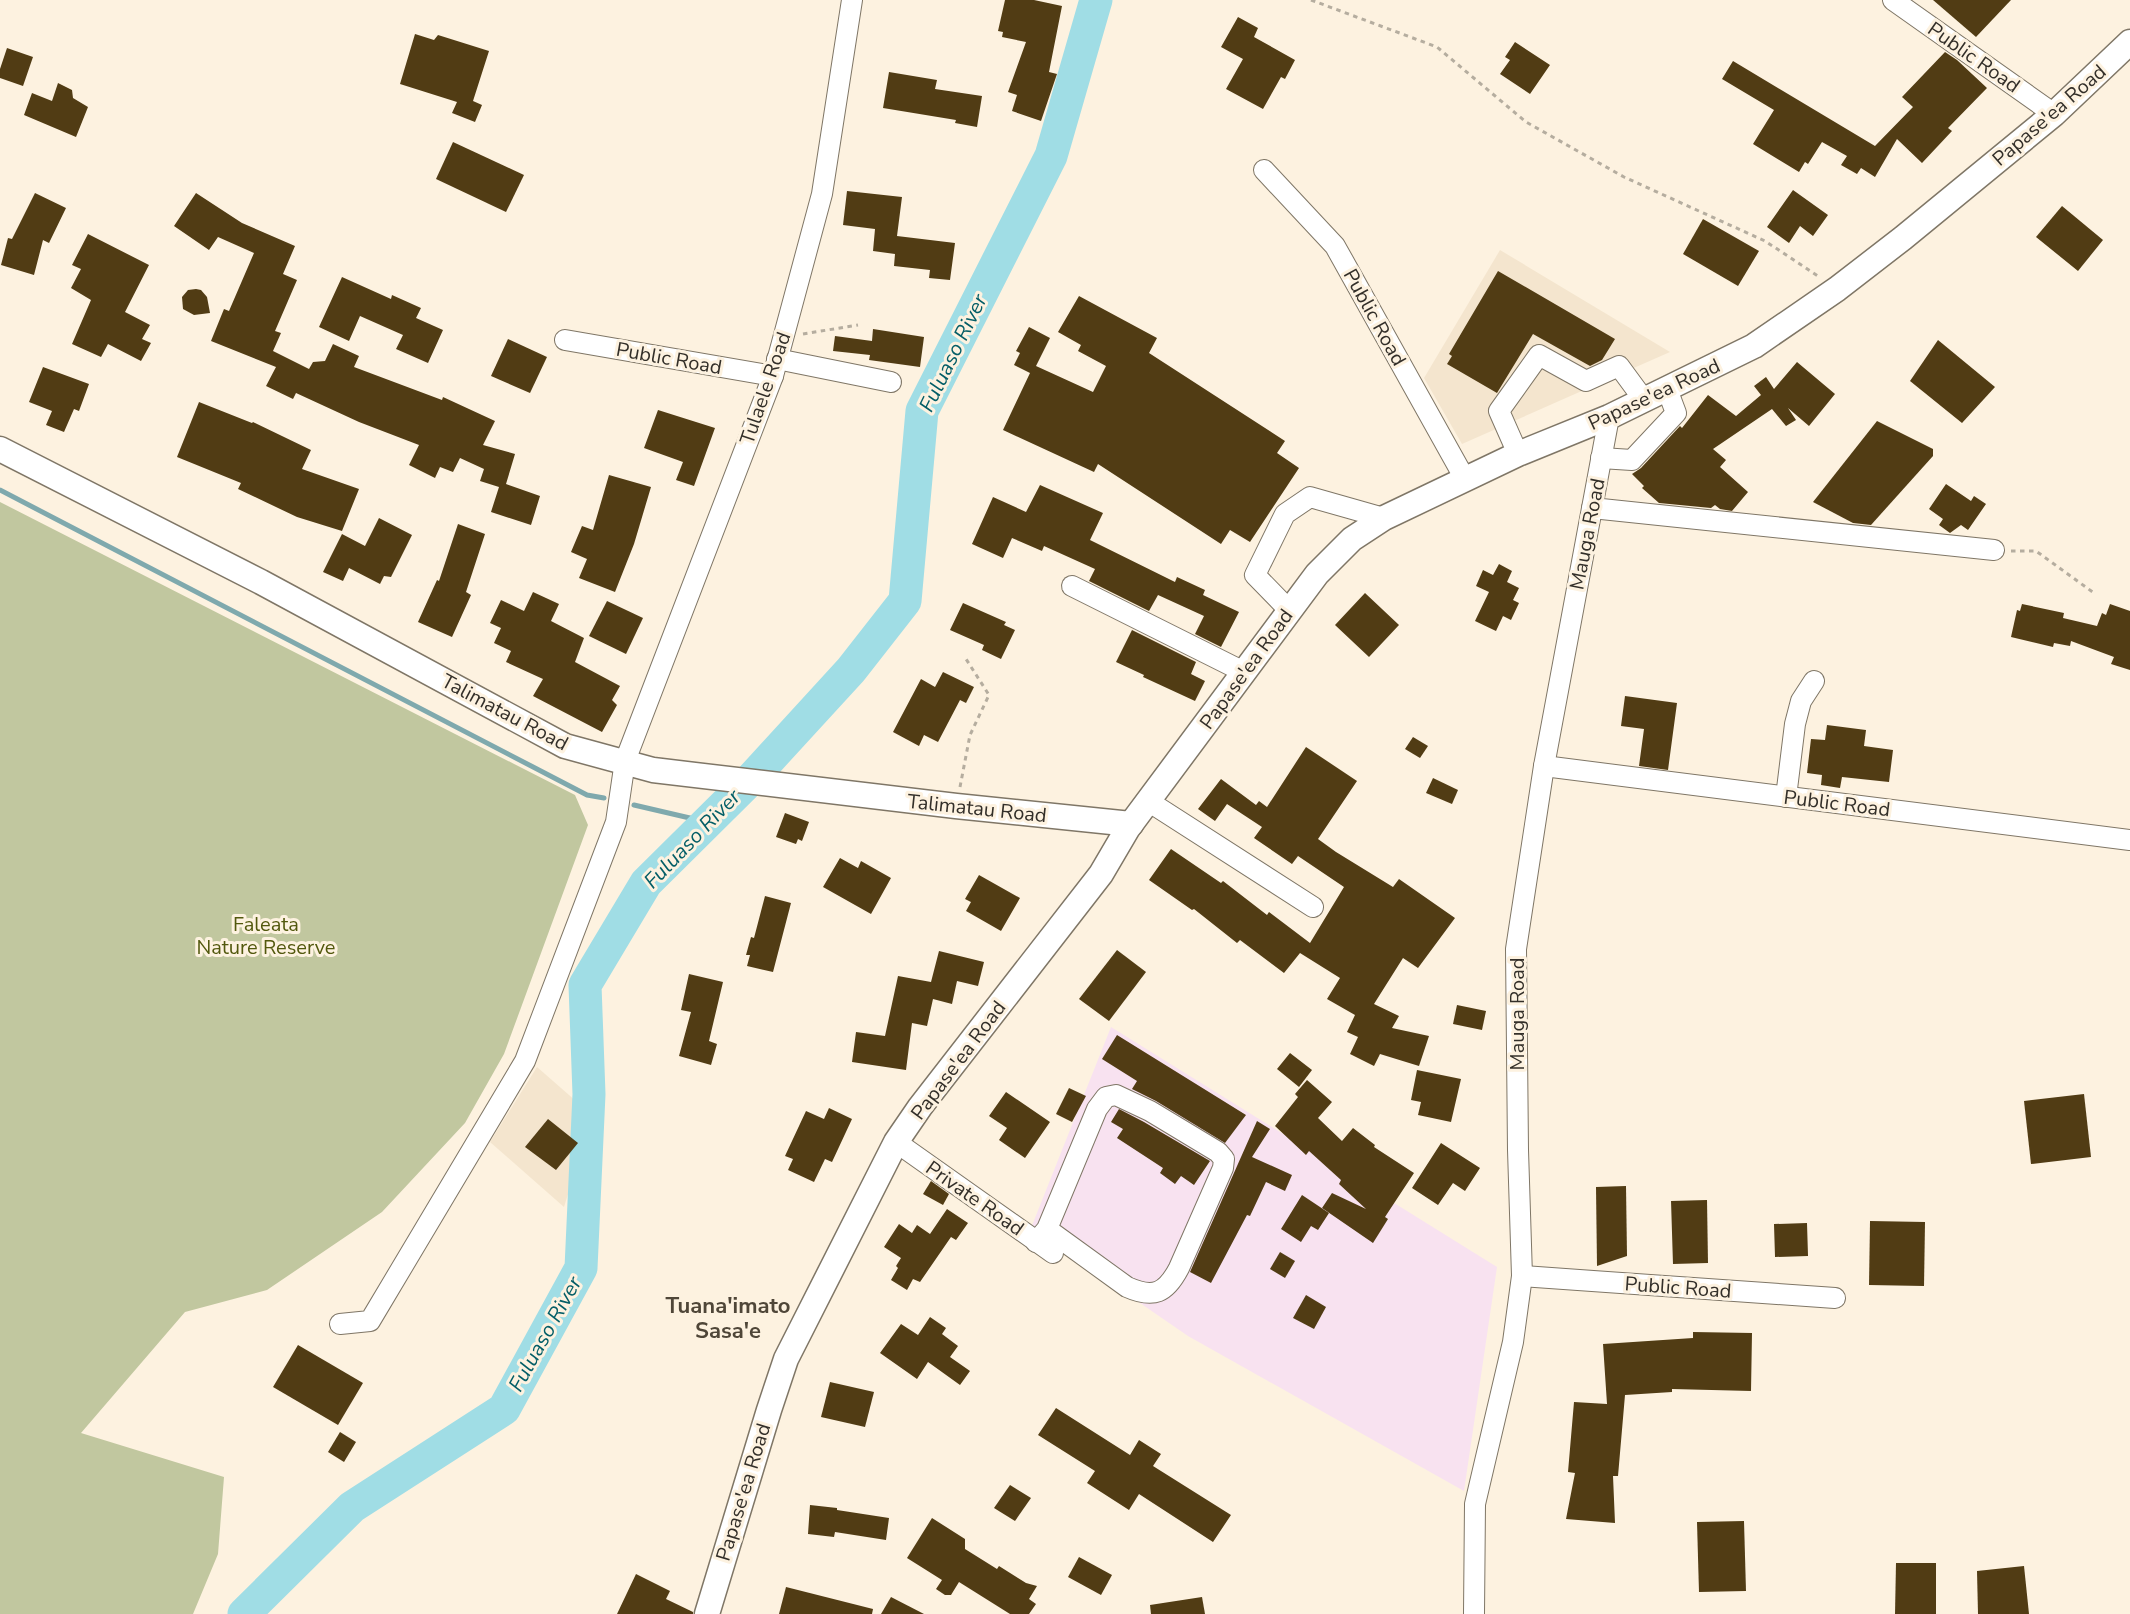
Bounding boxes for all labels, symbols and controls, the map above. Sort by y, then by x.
street label: Public Road [1922,16,2025,99]
street label: Papase'ea Road [1987,58,2112,172]
street label: Public Road [1337,264,1412,371]
water label: Fuluaso River [912,289,994,416]
street label: Tulaele Road [734,328,797,448]
street label: Public Road [614,336,724,381]
street label: Papase'ea Road [1584,352,1725,437]
street label: Mauga Road [1563,476,1612,592]
street label: Papase'ea Road [1194,604,1299,735]
street label: Talimatau Road [437,668,573,757]
water label: Fuluaso River [638,783,747,895]
street label: Public Road [1782,784,1892,823]
street label: Talimatau Road [906,788,1048,829]
park label: Faleata Nature Reserve [196,911,336,961]
street label: Mauga Road [1504,958,1531,1070]
street label: Papase'ea Road [905,995,1012,1125]
street label: Private Road [920,1155,1029,1242]
street label: Public Road [1624,1270,1732,1305]
water label: Fuluaso River [502,1271,588,1397]
district label: Tuana'imato Sasa'e [666,1291,790,1346]
street label: Papase'ea Road [710,1420,777,1564]

